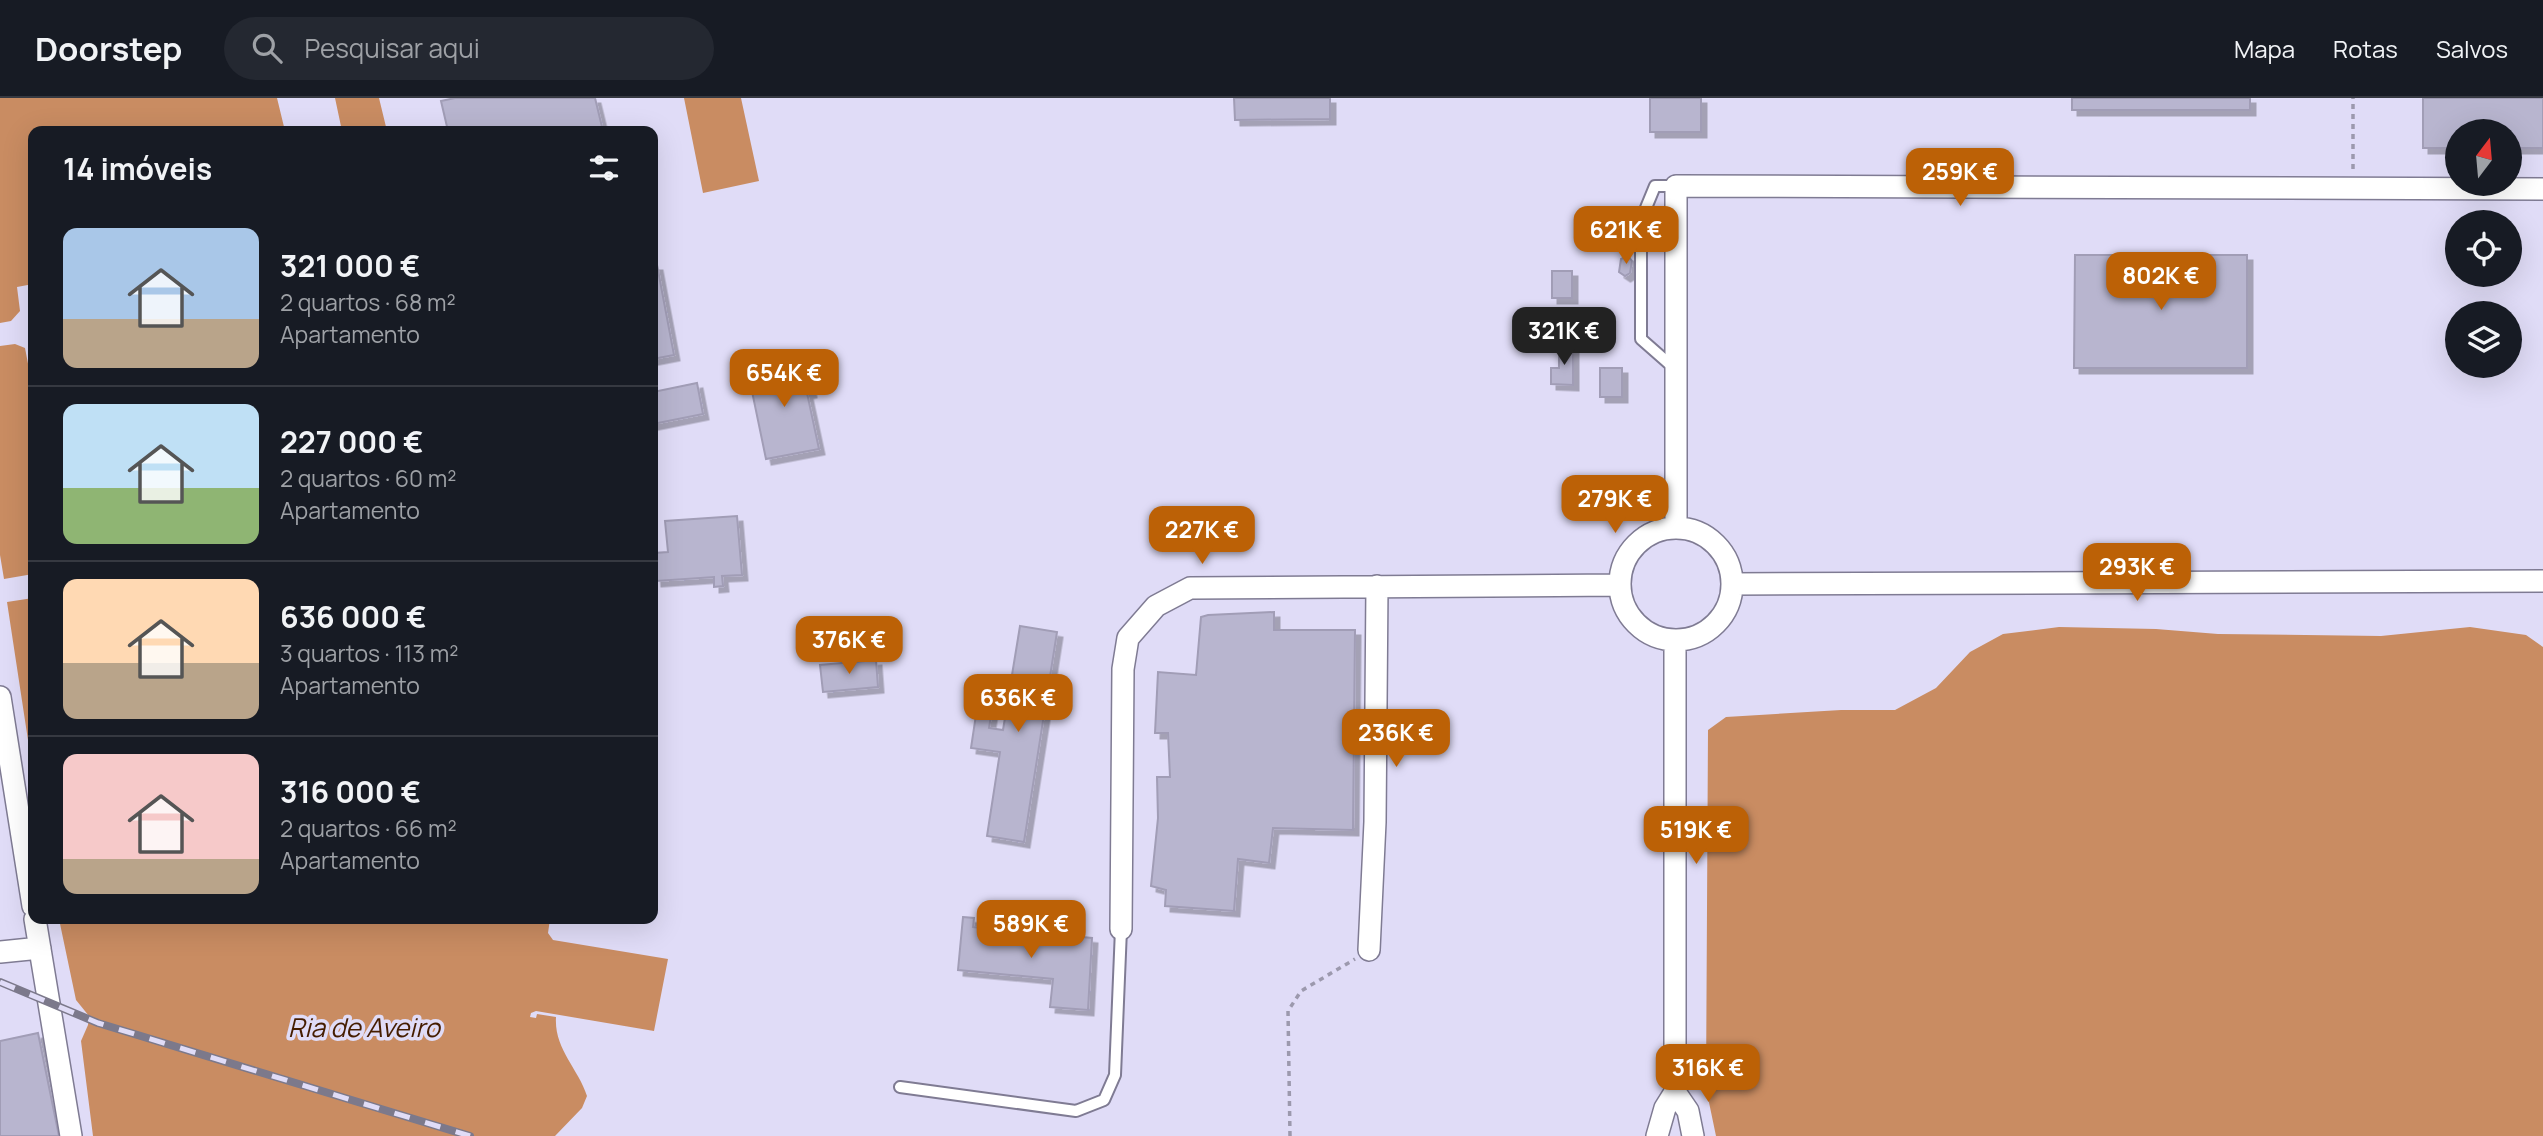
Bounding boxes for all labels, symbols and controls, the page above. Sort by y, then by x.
search box [224,17,714,80]
text: Doorstep [35,26,182,71]
icon: search [248,29,286,67]
text: Pesquisar aqui [304,30,480,66]
text: Mapa [2234,32,2295,65]
text: Rotas [2333,32,2398,65]
text: Salvos [2436,32,2508,65]
north arrow [2445,119,2522,196]
map controls [2445,119,2522,378]
text: 14 imóveis [63,148,212,189]
pin: 259K € [1903,148,2017,208]
icon: filters [585,149,623,187]
text: 259K € [1922,155,1998,187]
pin: 621K € [1569,206,1683,266]
button: locate [2445,210,2522,287]
text: 621K € [1590,213,1662,245]
text: 321 000 € [280,245,420,286]
pin: 802K € [2104,252,2218,312]
icon: home [119,256,203,340]
text: 802K € [2122,259,2200,291]
text: 2 quartos · 68 m² [280,286,456,318]
button: layers [2445,301,2522,378]
pin: 321K € [1507,308,1621,367]
text: 321K € [1528,314,1600,346]
text: Apartamento [280,318,420,350]
pin: 654K € [727,350,841,409]
text: 654K € [746,356,822,388]
text: 227 000 € [280,421,423,462]
icon: home [119,432,203,516]
text: 2 quartos · 60 m² [280,462,456,494]
pin: 279K € [1558,476,1672,535]
text: 279K € [1578,482,1652,514]
text: Apartamento [280,494,420,526]
pin: 227K € [1145,506,1259,566]
text: 227K € [1165,513,1239,545]
pin: 293K € [2080,544,2194,603]
text: 293K € [2099,550,2175,582]
text: 636 000 € [280,596,426,637]
icon: home [119,607,203,691]
pin: 376K € [792,616,906,676]
text: 376K € [812,623,886,655]
text: 3 quartos · 113 m² [280,637,458,669]
text: Apartamento [280,669,420,701]
pin: 636K € [961,674,1075,734]
text: 636K € [980,681,1056,713]
pin: 236K € [1339,710,1453,769]
text: 236K € [1358,716,1434,748]
text: 316 000 € [280,771,421,812]
icon: home [119,782,203,866]
pin: 519K € [1639,806,1753,866]
text: 2 quartos · 66 m² [280,812,457,844]
text: 519K € [1660,813,1732,845]
text: Apartamento [280,844,420,876]
pin: 589K € [974,900,1088,960]
text: 589K € [993,907,1069,939]
water label: Ria de Aveiro [288,1009,442,1045]
pin: 316K € [1651,1044,1765,1104]
text: 316K € [1672,1051,1744,1083]

